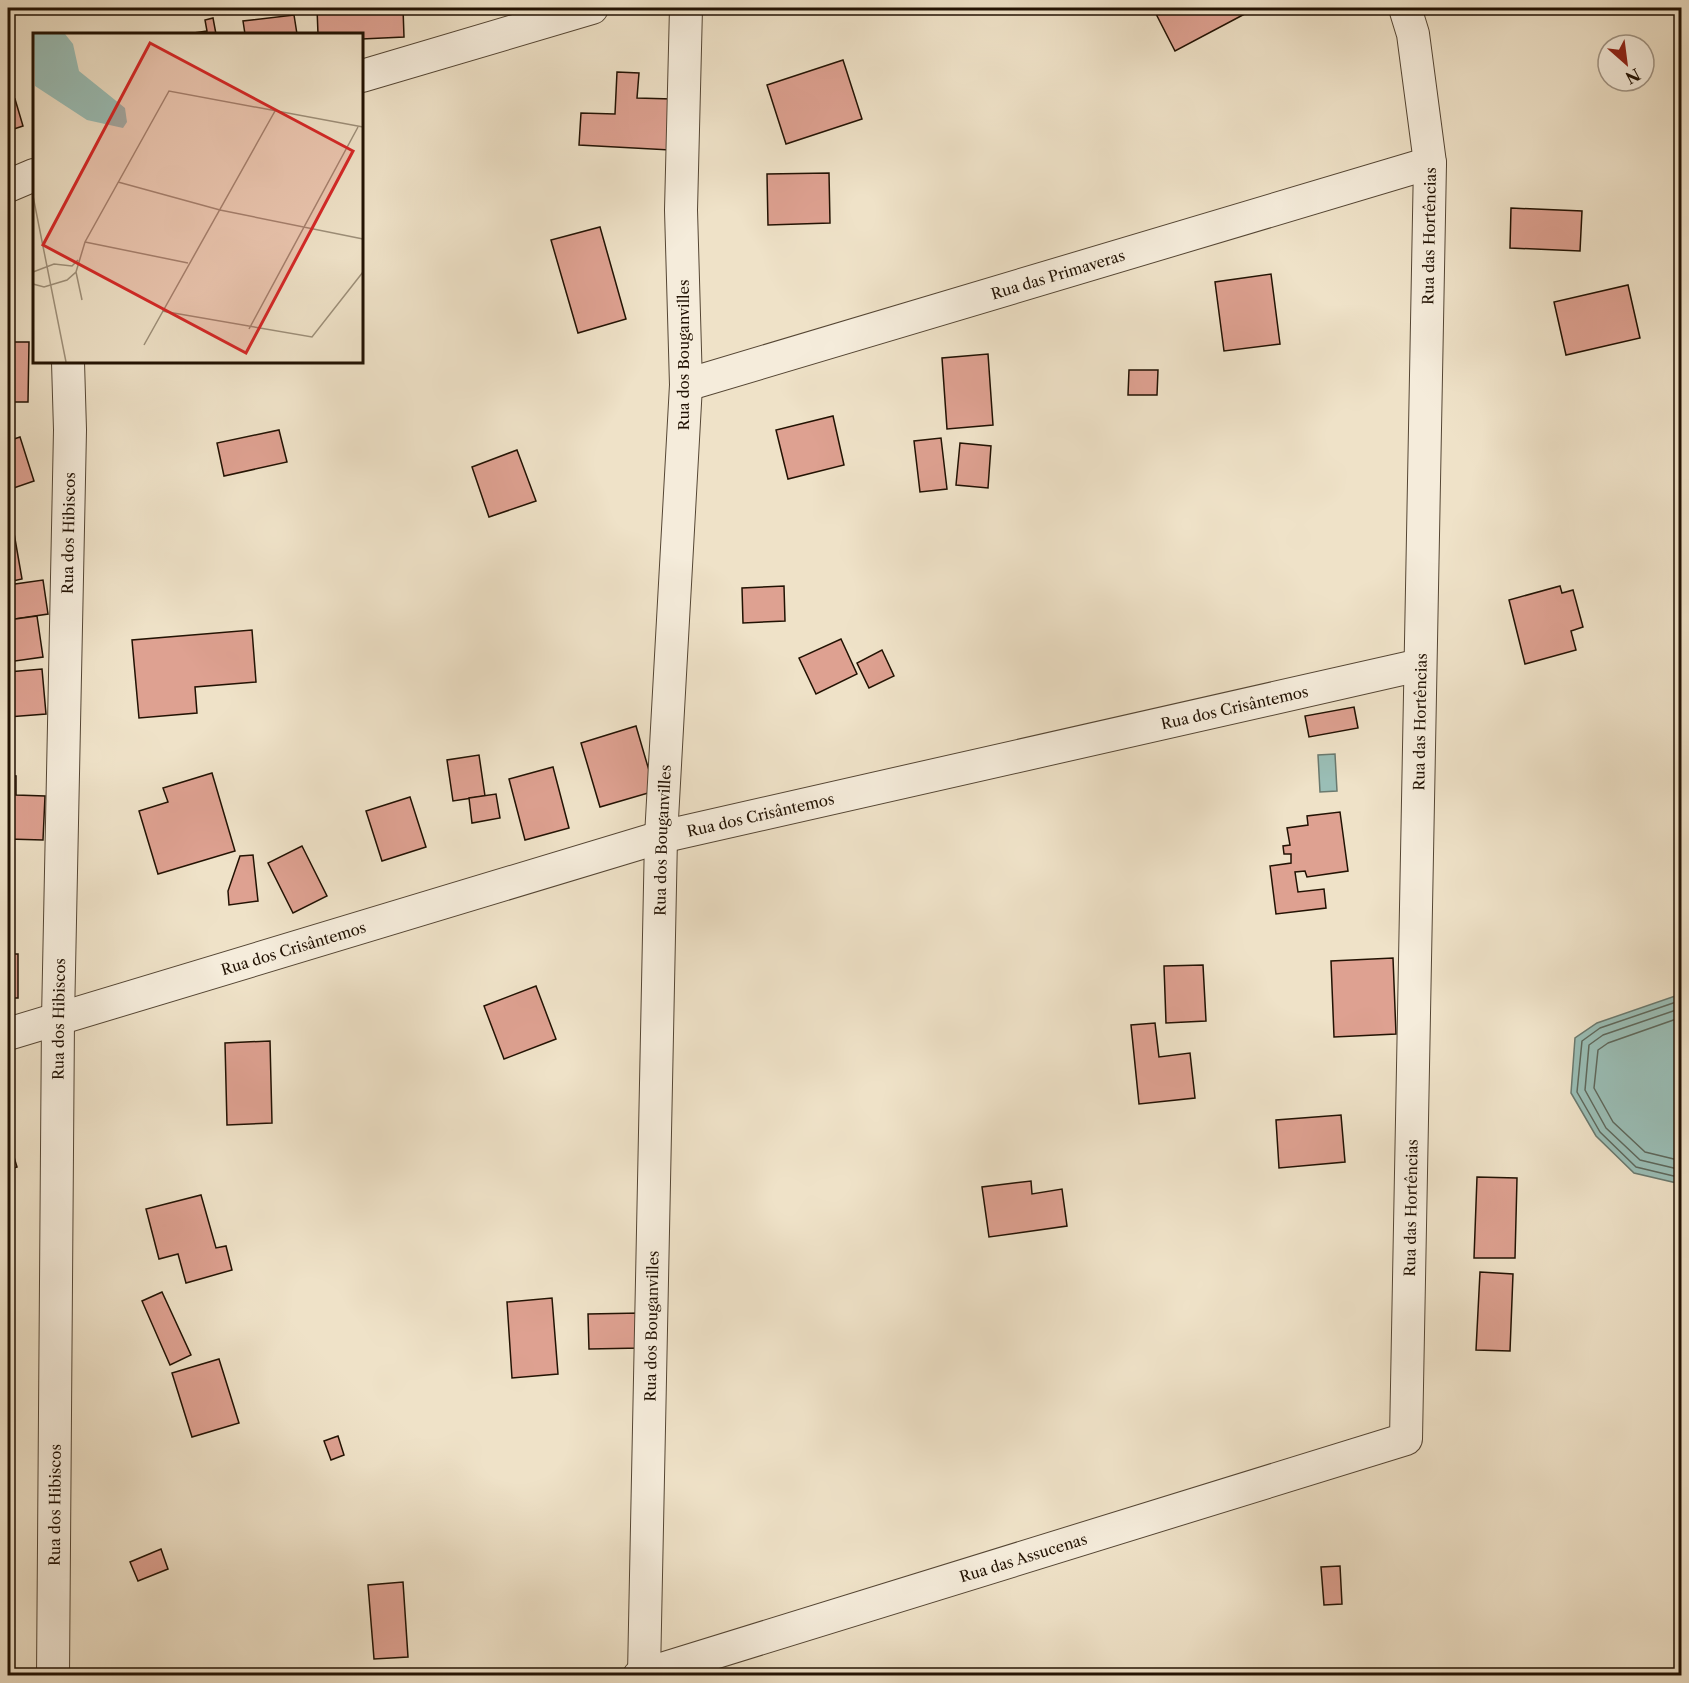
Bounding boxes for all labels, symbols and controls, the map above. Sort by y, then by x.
inset map [33,33,363,363]
north arrow [1596,33,1656,93]
text: N [1622,64,1644,88]
street label: Rua das Hortências [1418,167,1439,305]
street label: Rua das Primaveras [989,245,1127,303]
street label: Rua dos Bouganvilles [674,279,693,431]
street label: Rua dos Hibiscos [57,472,79,594]
street label: Rua das Hortências [1409,653,1430,791]
street label: Rua dos Crisântemos [1159,681,1310,733]
street label: Rua dos Bouganvilles [650,764,674,916]
street label: Rua dos Crisântemos [685,789,836,840]
street label: Rua dos Crisântemos [218,917,368,979]
street label: Rua dos Hibiscos [48,958,69,1080]
street label: Rua das Hortências [1400,1139,1421,1277]
street label: Rua dos Bouganvilles [640,1250,662,1402]
street label: Rua dos Hibiscos [44,1444,64,1566]
street label: Rua das Assucenas [957,1529,1089,1586]

